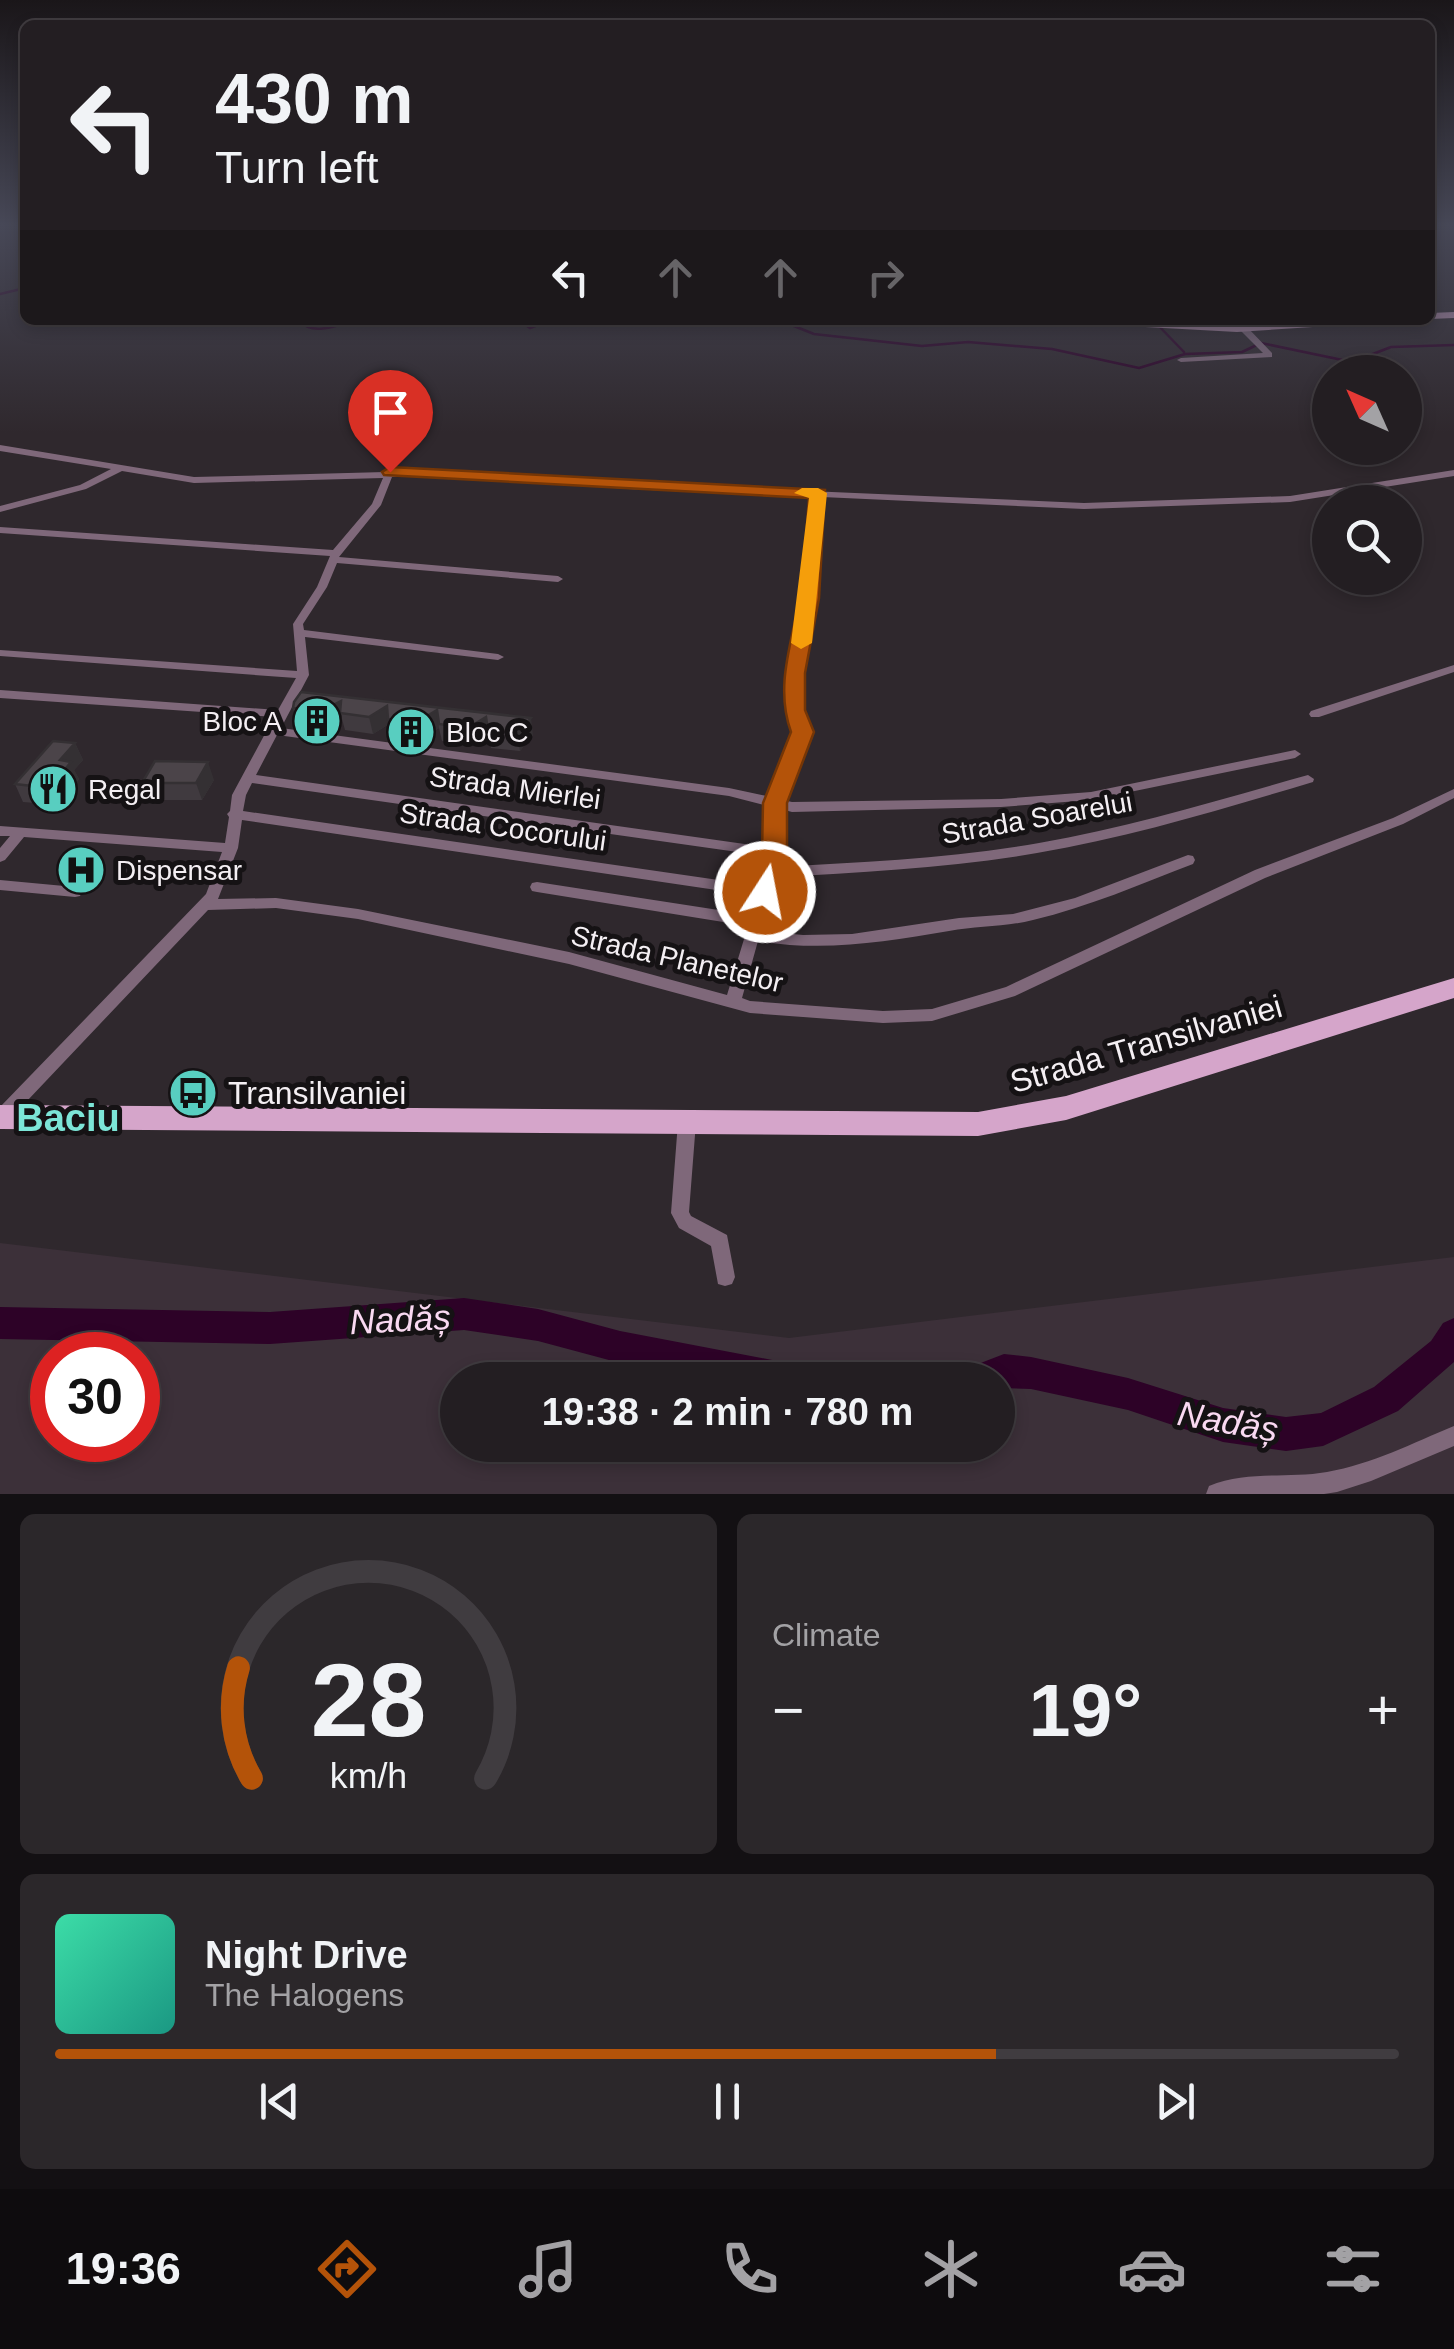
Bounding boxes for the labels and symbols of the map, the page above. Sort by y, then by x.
north arrow [1312,355,1422,465]
pin [348,370,433,473]
building icon: Bloc A [291,695,343,747]
place label: Bloc A [203,706,282,737]
building icon: Bloc C [385,706,437,758]
place label: Bloc C [446,717,528,748]
street label: Strada Mierlei [427,761,603,815]
restaurant icon: Regal [27,763,79,815]
place label: Regal [88,774,161,805]
street label: Strada Soarelui [939,786,1135,850]
street label: Strada Cocorului [398,797,608,857]
position arrow [713,840,817,944]
hospital icon: Dispensar [55,844,107,896]
place label: Dispensar [116,855,242,886]
street label: Strada Planetelor [568,920,786,998]
street label: Strada Transilvaniei [1006,988,1286,1100]
bus stop icon: Transilvaniei [167,1067,219,1119]
place label: Transilvaniei [228,1075,406,1111]
district label: Baciu [16,1097,120,1139]
water label: Nadăș [348,1297,452,1342]
speed limit sign: 30 [30,1332,160,1462]
water label: Nadăș [1175,1393,1281,1450]

